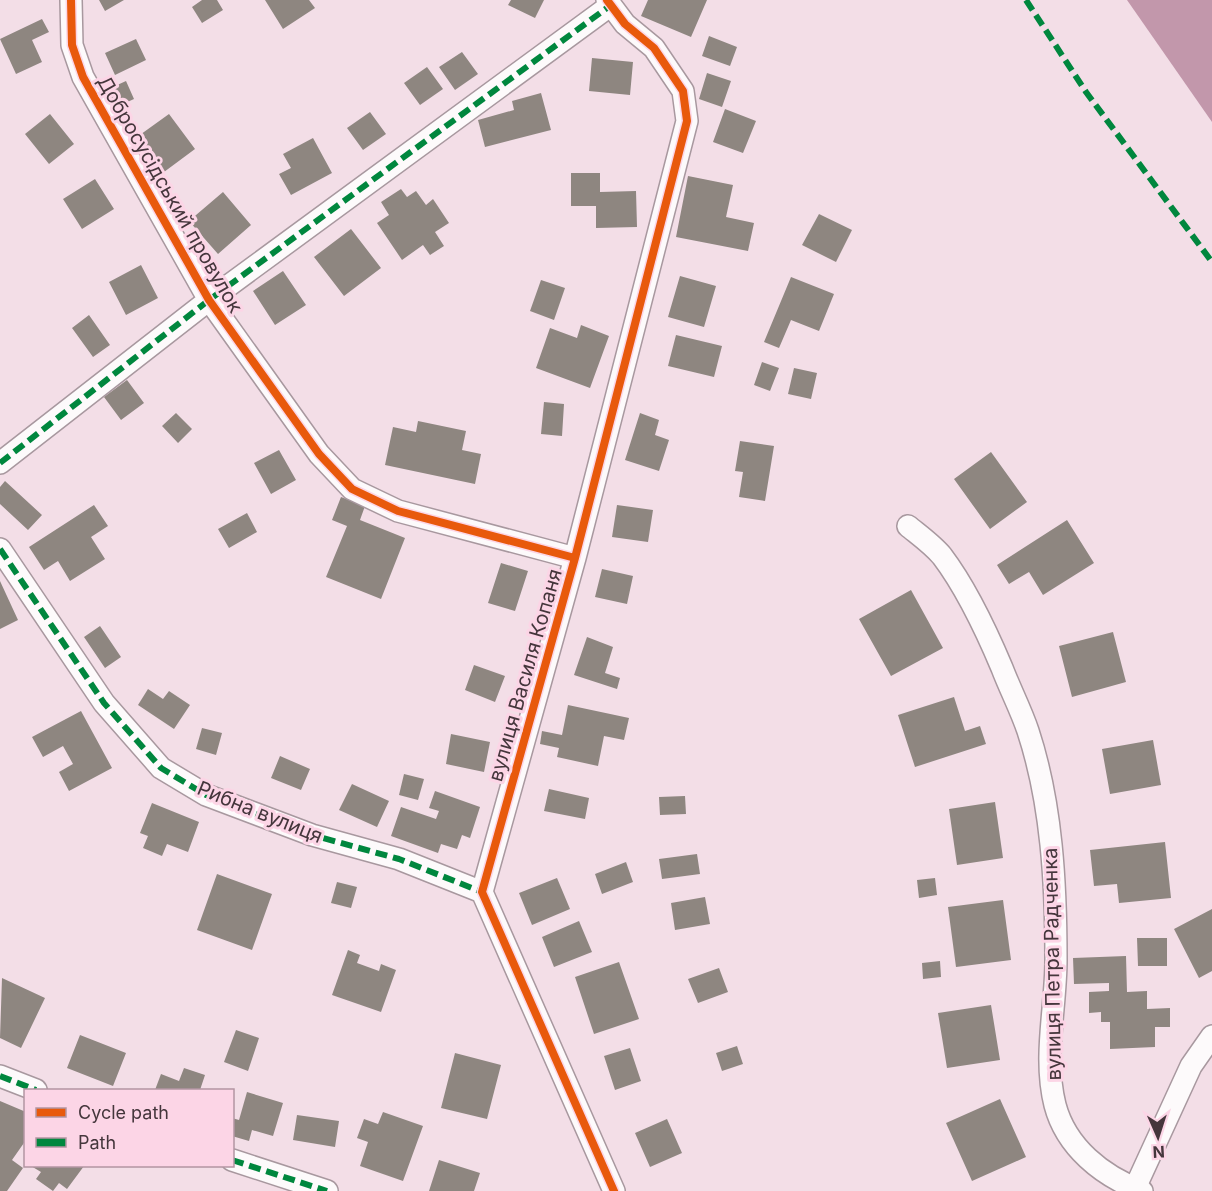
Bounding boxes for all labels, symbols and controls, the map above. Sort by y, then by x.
street label: Добросусідський провулок [92,71,248,317]
street label: вулиця Василя Копаня [483,566,567,784]
street label: Рибна вулиця [194,776,326,848]
street label: вулиця Петра Радченка [1038,847,1066,1081]
legend [24,1089,234,1167]
text: Cycle path [78,1102,169,1123]
north arrow [1128,1107,1188,1167]
text: Path [78,1132,116,1153]
text: N [1152,1142,1165,1162]

